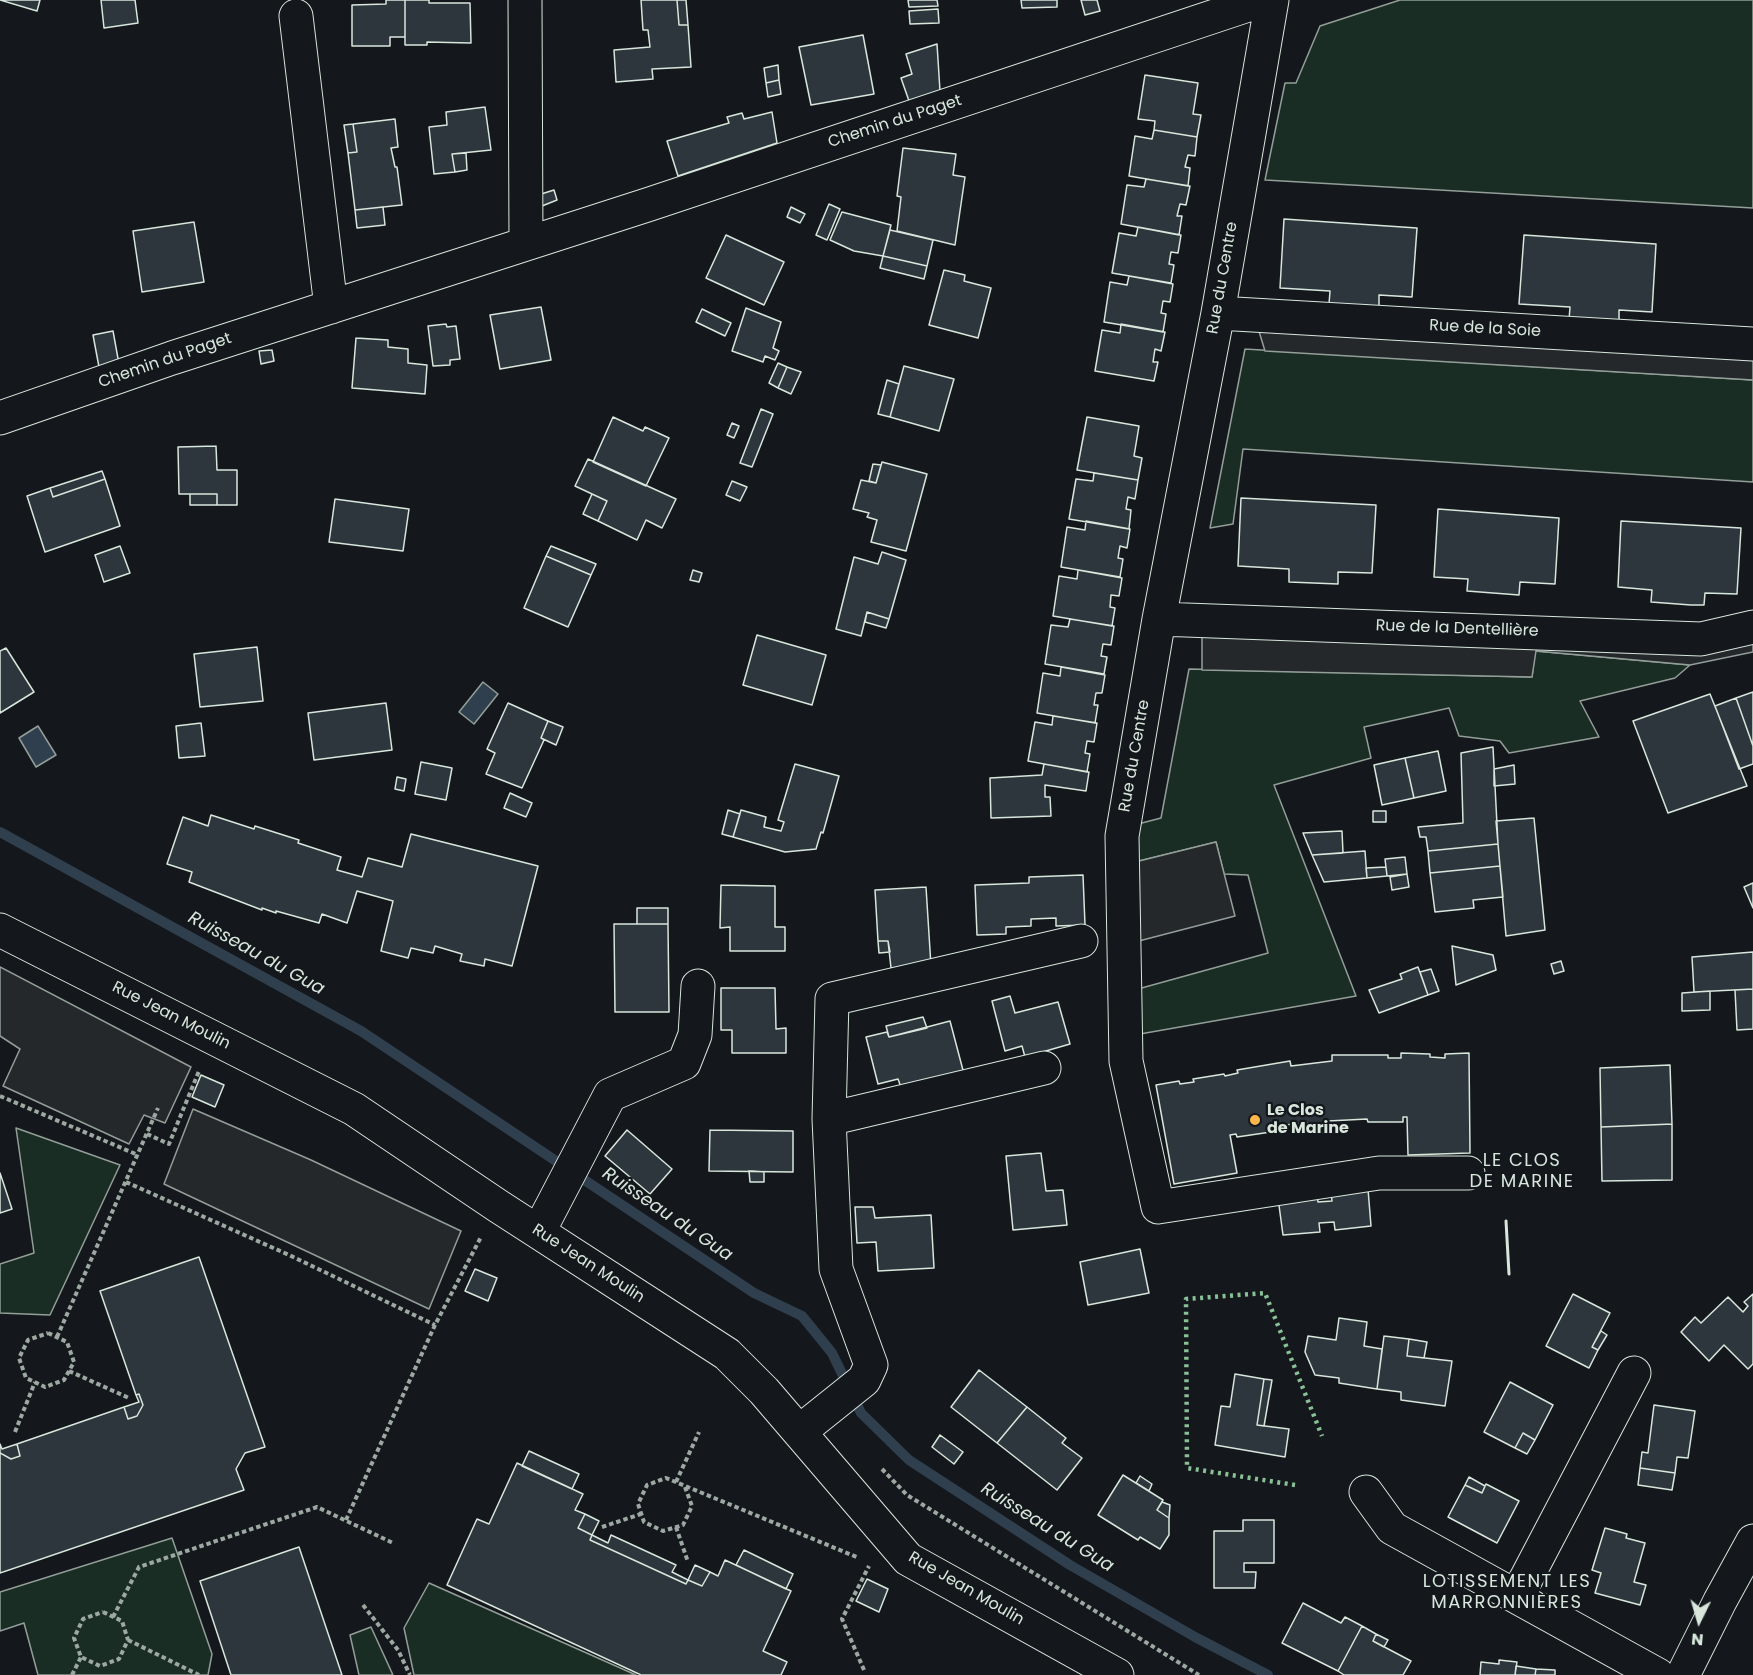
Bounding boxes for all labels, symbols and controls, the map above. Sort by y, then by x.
street label: Chemin du Paget [826,91,964,153]
street label: Rue du Centre [1204,220,1242,336]
street label: Rue de la Soie [1429,316,1541,342]
street label: Chemin du Paget [96,329,234,393]
street label: Rue de la Dentellière [1375,617,1539,641]
street label: Rue du Centre [1116,698,1154,814]
water label: Ruisseau du Gua [184,908,328,1000]
street label: Rue Jean Moulin [109,978,233,1054]
place label: Le Clos de Marine [1267,1101,1349,1139]
marker: Le Clos de Marine [1248,1113,1262,1127]
district label: LE CLOS DE MARINE [1469,1150,1575,1192]
water label: Ruisseau du Gua [598,1163,736,1267]
street label: Rue Jean Moulin [528,1220,648,1308]
water label: Ruisseau du Gua [977,1478,1117,1578]
street label: Rue Jean Moulin [905,1548,1027,1630]
district label: LOTISSEMENT LES MARRONNIÈRES [1423,1571,1591,1614]
north arrow [1669,1591,1729,1651]
text: N [1690,1627,1704,1651]

